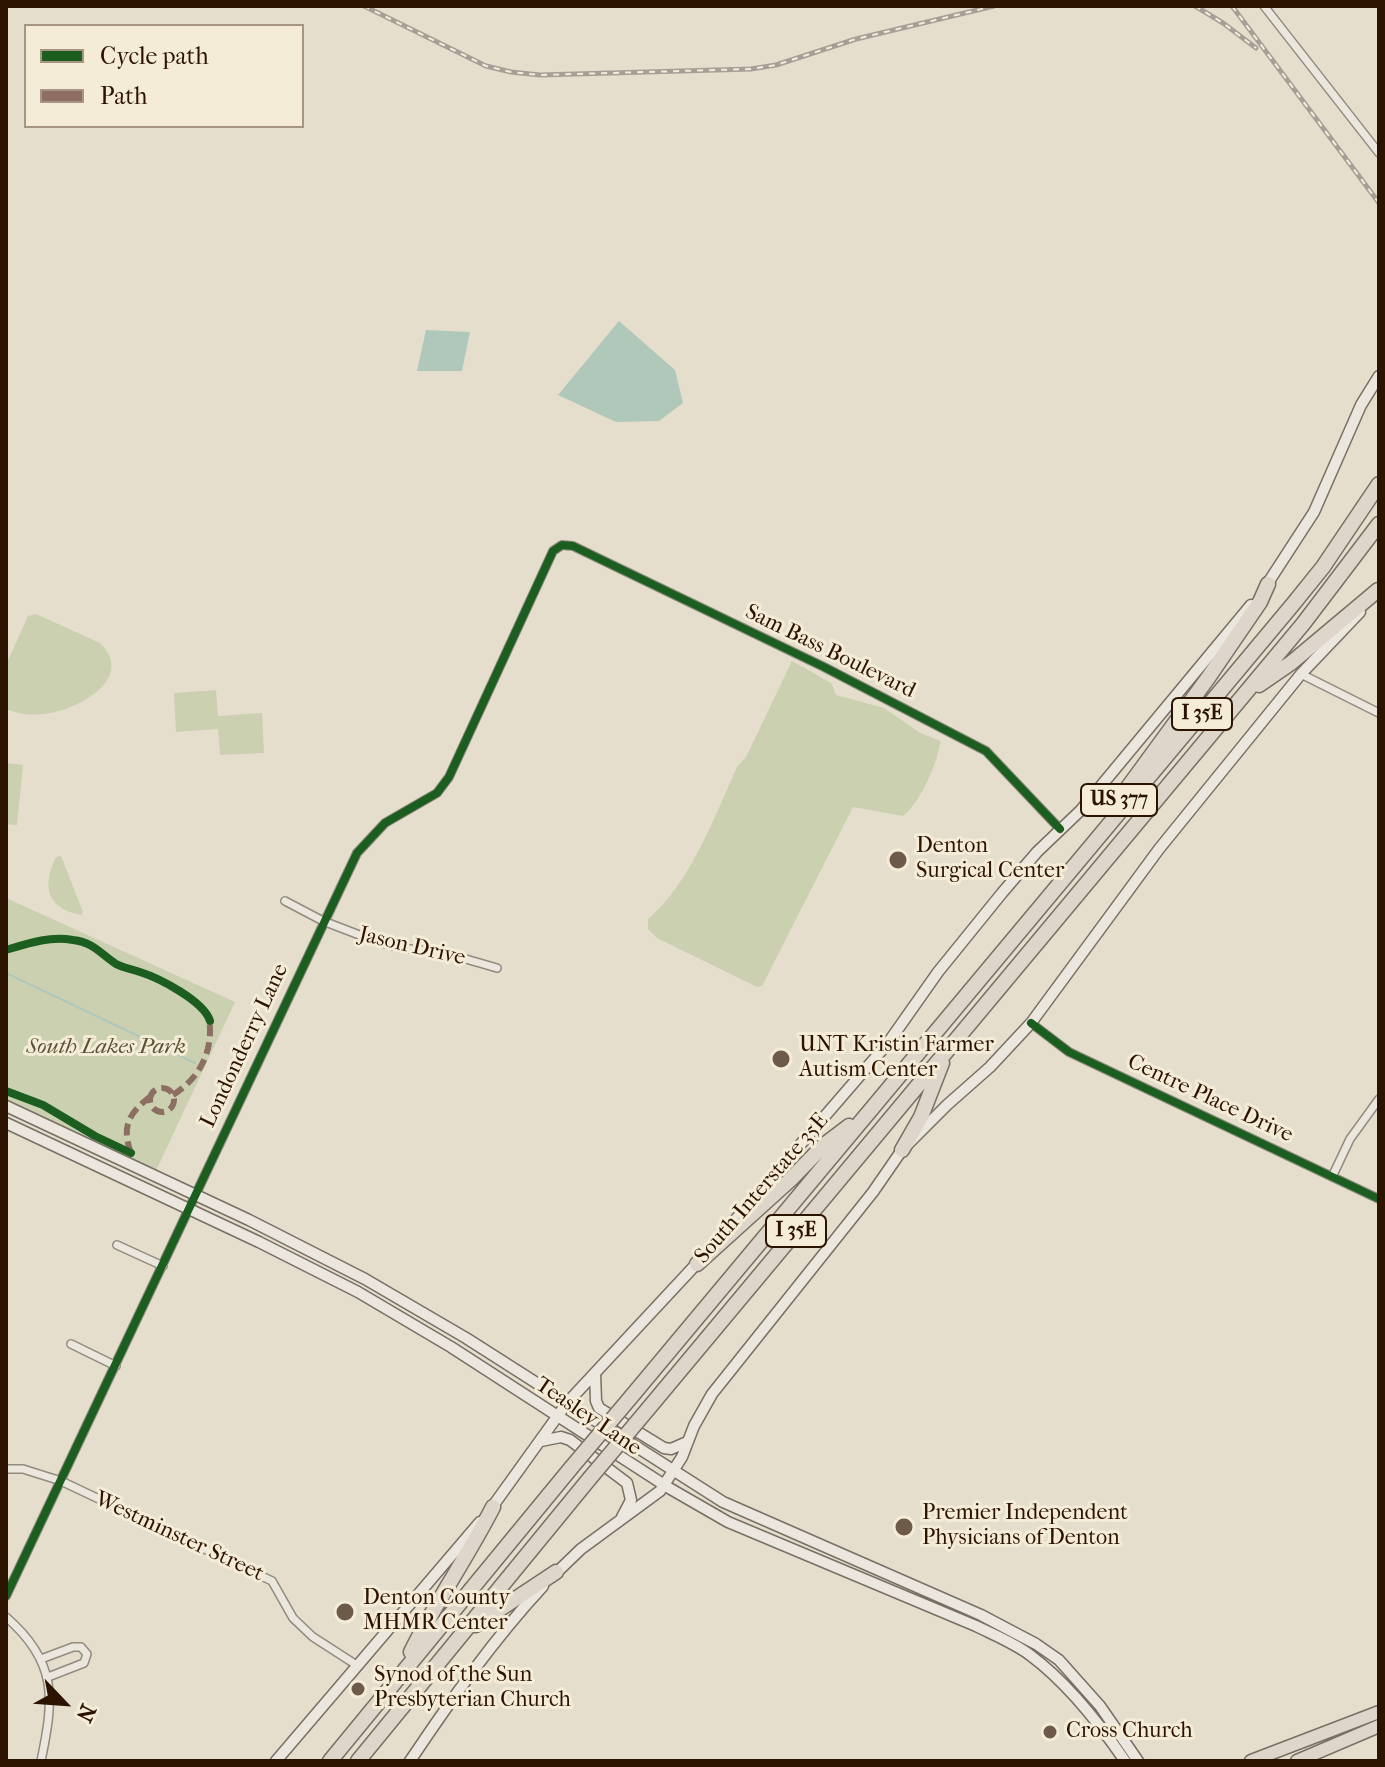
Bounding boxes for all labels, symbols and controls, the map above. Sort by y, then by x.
legend [24,24,304,128]
text: Cycle path [100,42,209,70]
text: Path [100,82,147,110]
street label: Sam Bass Boulevard [740,599,920,705]
road number: I 35E [1172,698,1232,730]
road number: US 377 [1081,784,1157,816]
place label: Denton Surgical Center [916,834,1064,886]
marker: Denton Surgical Center [887,849,909,871]
street label: Jason Drive [356,922,468,972]
street label: Londonderry Lane [195,960,295,1132]
place label: UNT Kristin Farmer Autism Center [799,1033,994,1084]
park label: South Lakes Park [26,1035,186,1061]
marker: UNT Kristin Farmer Autism Center [770,1048,792,1070]
street label: Centre Place Drive [1123,1049,1297,1149]
street label: South Interstate 35E [690,1108,834,1270]
road number: I 35E [766,1215,826,1247]
street label: Teasley Lane [530,1372,646,1462]
street label: Westminster Street [90,1486,268,1588]
place label: Premier Independent Physicians of Denton [922,1501,1128,1552]
marker: Premier Independent Physicians of Denton [893,1516,915,1538]
place label: Denton County MHMR Center [363,1586,510,1638]
marker: Denton County MHMR Center [334,1601,356,1623]
north arrow [24,1663,104,1743]
place label: Synod of the Sun Presbyterian Church [374,1663,571,1714]
marker: Synod of the Sun Presbyterian Church [349,1680,367,1698]
text: N [70,1700,101,1726]
place label: Cross Church [1066,1719,1193,1745]
marker: Cross Church [1041,1723,1059,1741]

